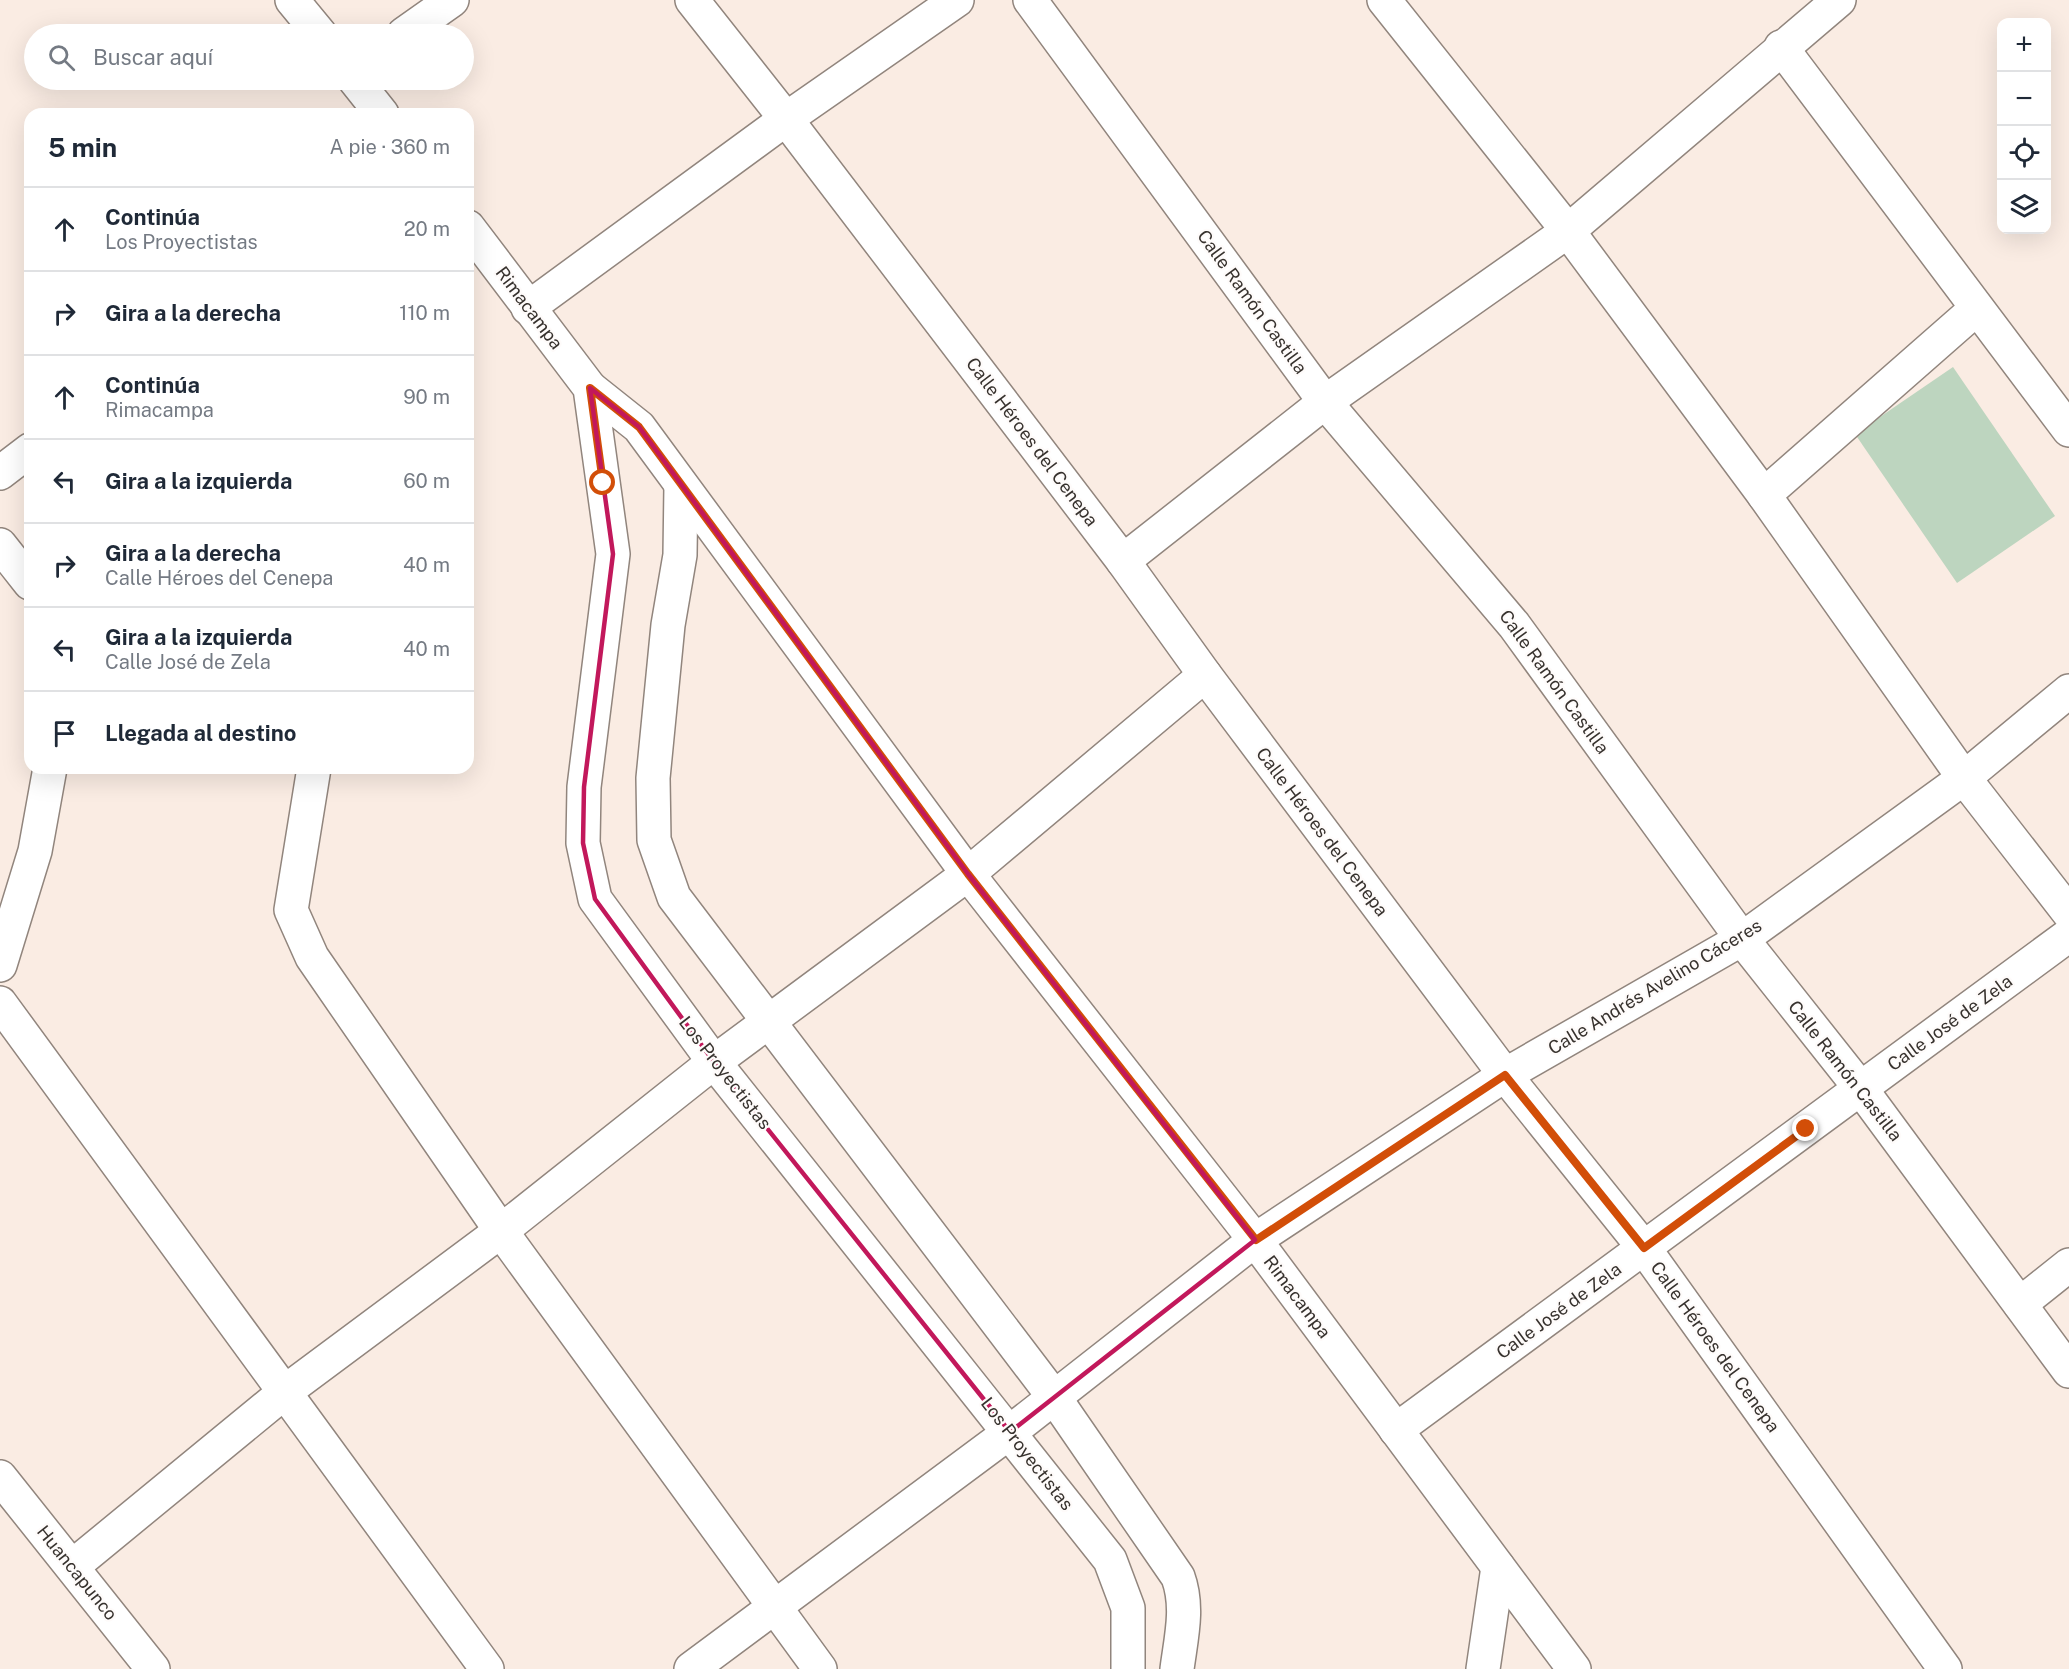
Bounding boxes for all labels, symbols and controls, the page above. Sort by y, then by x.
map controls [1997,18,2051,234]
button: + [1997,18,2051,72]
search box [24,24,474,90]
icon: search [45,41,78,74]
text: Buscar aquí [93,44,213,70]
button: − [1997,72,2051,126]
button: locate [1997,126,2051,180]
text: 5 min [48,132,117,163]
text: A pie · 360 m [330,135,450,159]
button: layers [1997,180,2051,234]
text: Continúa [105,204,200,230]
icon: ahead [48,213,81,246]
text: 20 m [404,217,450,241]
street label: Calle Ramón Castilla [1193,226,1312,378]
text: Los Proyectistas [105,230,258,254]
street label: Rimacampa [492,262,567,353]
icon: right [48,297,81,330]
text: Gira a la derecha [105,300,281,326]
text: 110 m [399,301,450,325]
street label: Calle Héroes del Cenepa [962,353,1103,530]
text: Continúa [105,372,200,398]
icon: ahead [48,381,81,414]
text: 90 m [403,385,450,409]
text: Rimacampa [105,398,214,422]
icon: left [48,465,81,498]
text: Gira a la izquierda [105,468,292,494]
text: 60 m [403,469,450,493]
route start [589,469,615,495]
text: Gira a la derecha [105,540,281,566]
icon: right [48,549,81,582]
text: 40 m [403,553,450,577]
text: Calle Héroes del Cenepa [105,566,333,590]
street label: Calle Ramón Castilla [1495,606,1614,758]
text: Gira a la izquierda [105,624,292,650]
icon: left [48,633,81,666]
text: 40 m [403,637,450,661]
text: Calle José de Zela [105,650,271,674]
icon: arrive [48,717,81,750]
text: Llegada al destino [105,720,296,746]
street label: Calle Héroes del Cenepa [1252,743,1393,920]
street label: Calle Andrés Avelino Cáceres [1544,914,1765,1059]
street label: Calle José de Zela [1883,970,2016,1075]
street label: Calle Ramón Castilla [1784,996,1907,1145]
street label: Los Proyectistas [675,1012,776,1133]
route end [1792,1115,1818,1141]
street label: Rimacampa [1260,1251,1335,1342]
street label: Calle Héroes del Cenepa [1646,1257,1784,1436]
street label: Calle José de Zela [1492,1258,1625,1363]
street label: Los Proyectistas [977,1393,1078,1514]
street label: Huancapunco [33,1521,122,1624]

